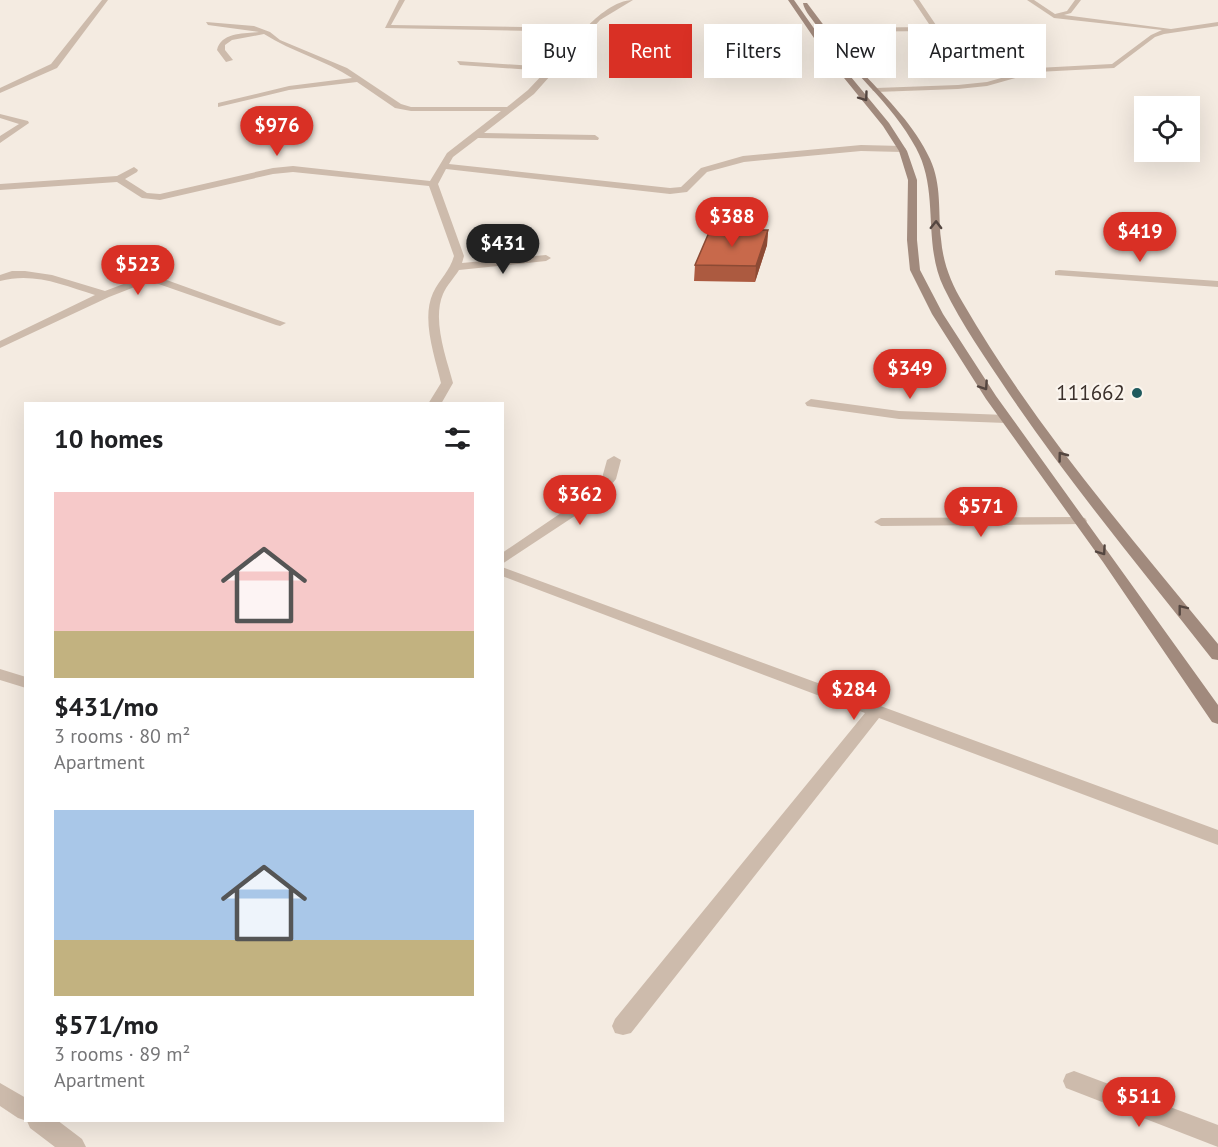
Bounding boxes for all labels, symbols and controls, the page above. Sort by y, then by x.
chip: Buy [522,24,597,78]
chip: Rent [609,24,692,78]
chip: Filters [704,24,802,78]
chip: New [814,24,896,78]
chip: Apartment [908,24,1046,78]
one-way arrow [857,90,868,101]
map controls [1134,96,1200,162]
button: locate [1134,96,1200,162]
pin: $976 [241,106,313,157]
text: $976 [254,112,300,138]
pin: $388 [696,197,768,248]
text: $388 [709,203,755,229]
pin: $419 [1104,212,1176,263]
text: $419 [1117,218,1163,244]
one-way arrow [929,221,942,230]
pin: $431 [467,224,539,275]
text: $431 [480,230,526,256]
pin: $523 [102,245,174,296]
text: $523 [115,251,161,277]
pin: $349 [874,349,946,400]
text: $349 [887,355,933,381]
place label: 111662 [1056,379,1125,406]
one-way arrow [977,380,988,391]
marker: 111662 [1130,386,1144,400]
text: 10 homes [54,422,163,455]
icon: filters [441,422,474,455]
one-way arrow [1058,451,1069,462]
pin: $362 [544,475,616,526]
text: $362 [557,481,603,507]
pin: $571 [945,487,1017,538]
text: $571 [958,493,1004,519]
icon: home [210,531,318,639]
one-way arrow [1095,544,1106,555]
one-way arrow [1178,605,1189,616]
pin: $284 [818,670,890,721]
text: $284 [831,676,877,702]
text: $431/mo [54,690,158,723]
text: 3 rooms · 80 m² [54,723,190,749]
text: Apartment [54,749,145,775]
icon: home [210,849,318,957]
text: $571/mo [54,1008,158,1041]
text: 3 rooms · 89 m² [54,1041,190,1067]
text: Apartment [54,1067,145,1093]
pin: $511 [1103,1077,1175,1128]
text: $511 [1116,1083,1162,1109]

